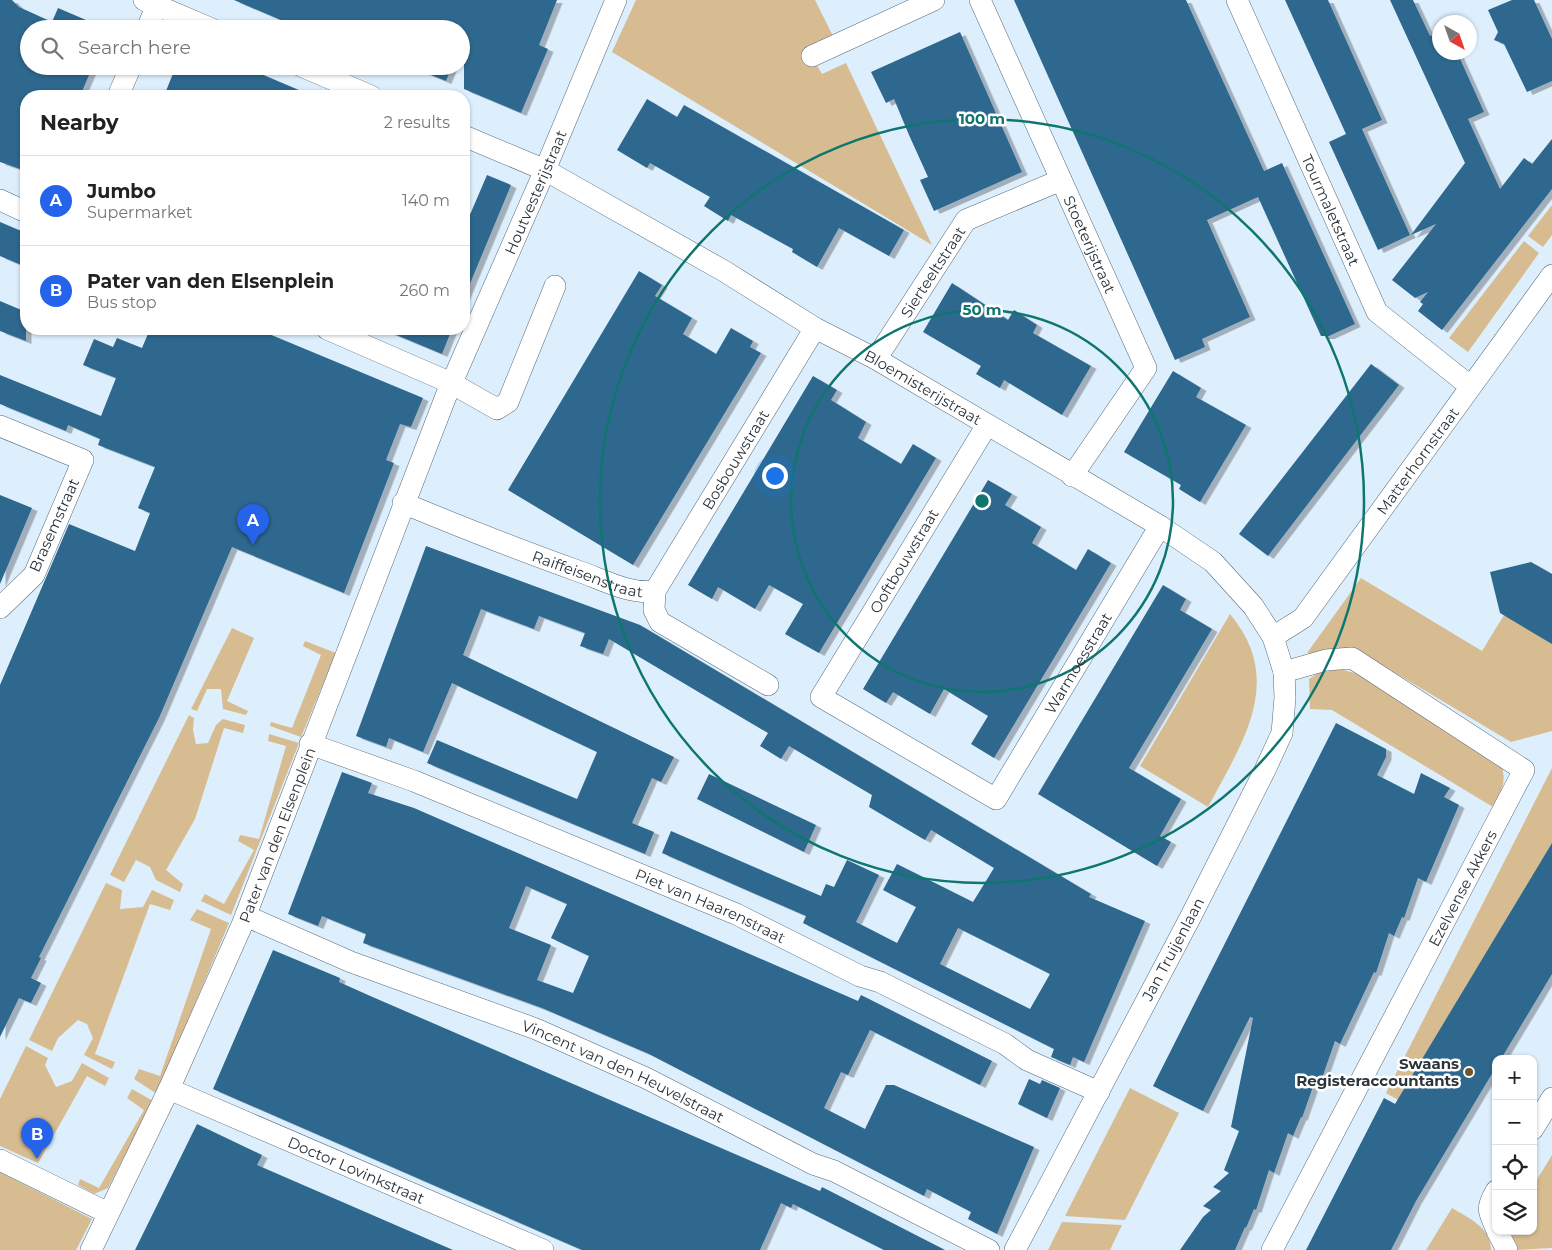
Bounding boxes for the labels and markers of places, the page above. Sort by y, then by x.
centre of rings [973,492,991,510]
pin: A [237,504,269,545]
place label: Swaans Registeraccountants [1296,1054,1459,1090]
marker: Swaans Registeraccountants [1463,1066,1475,1078]
pin: B [21,1118,53,1159]

